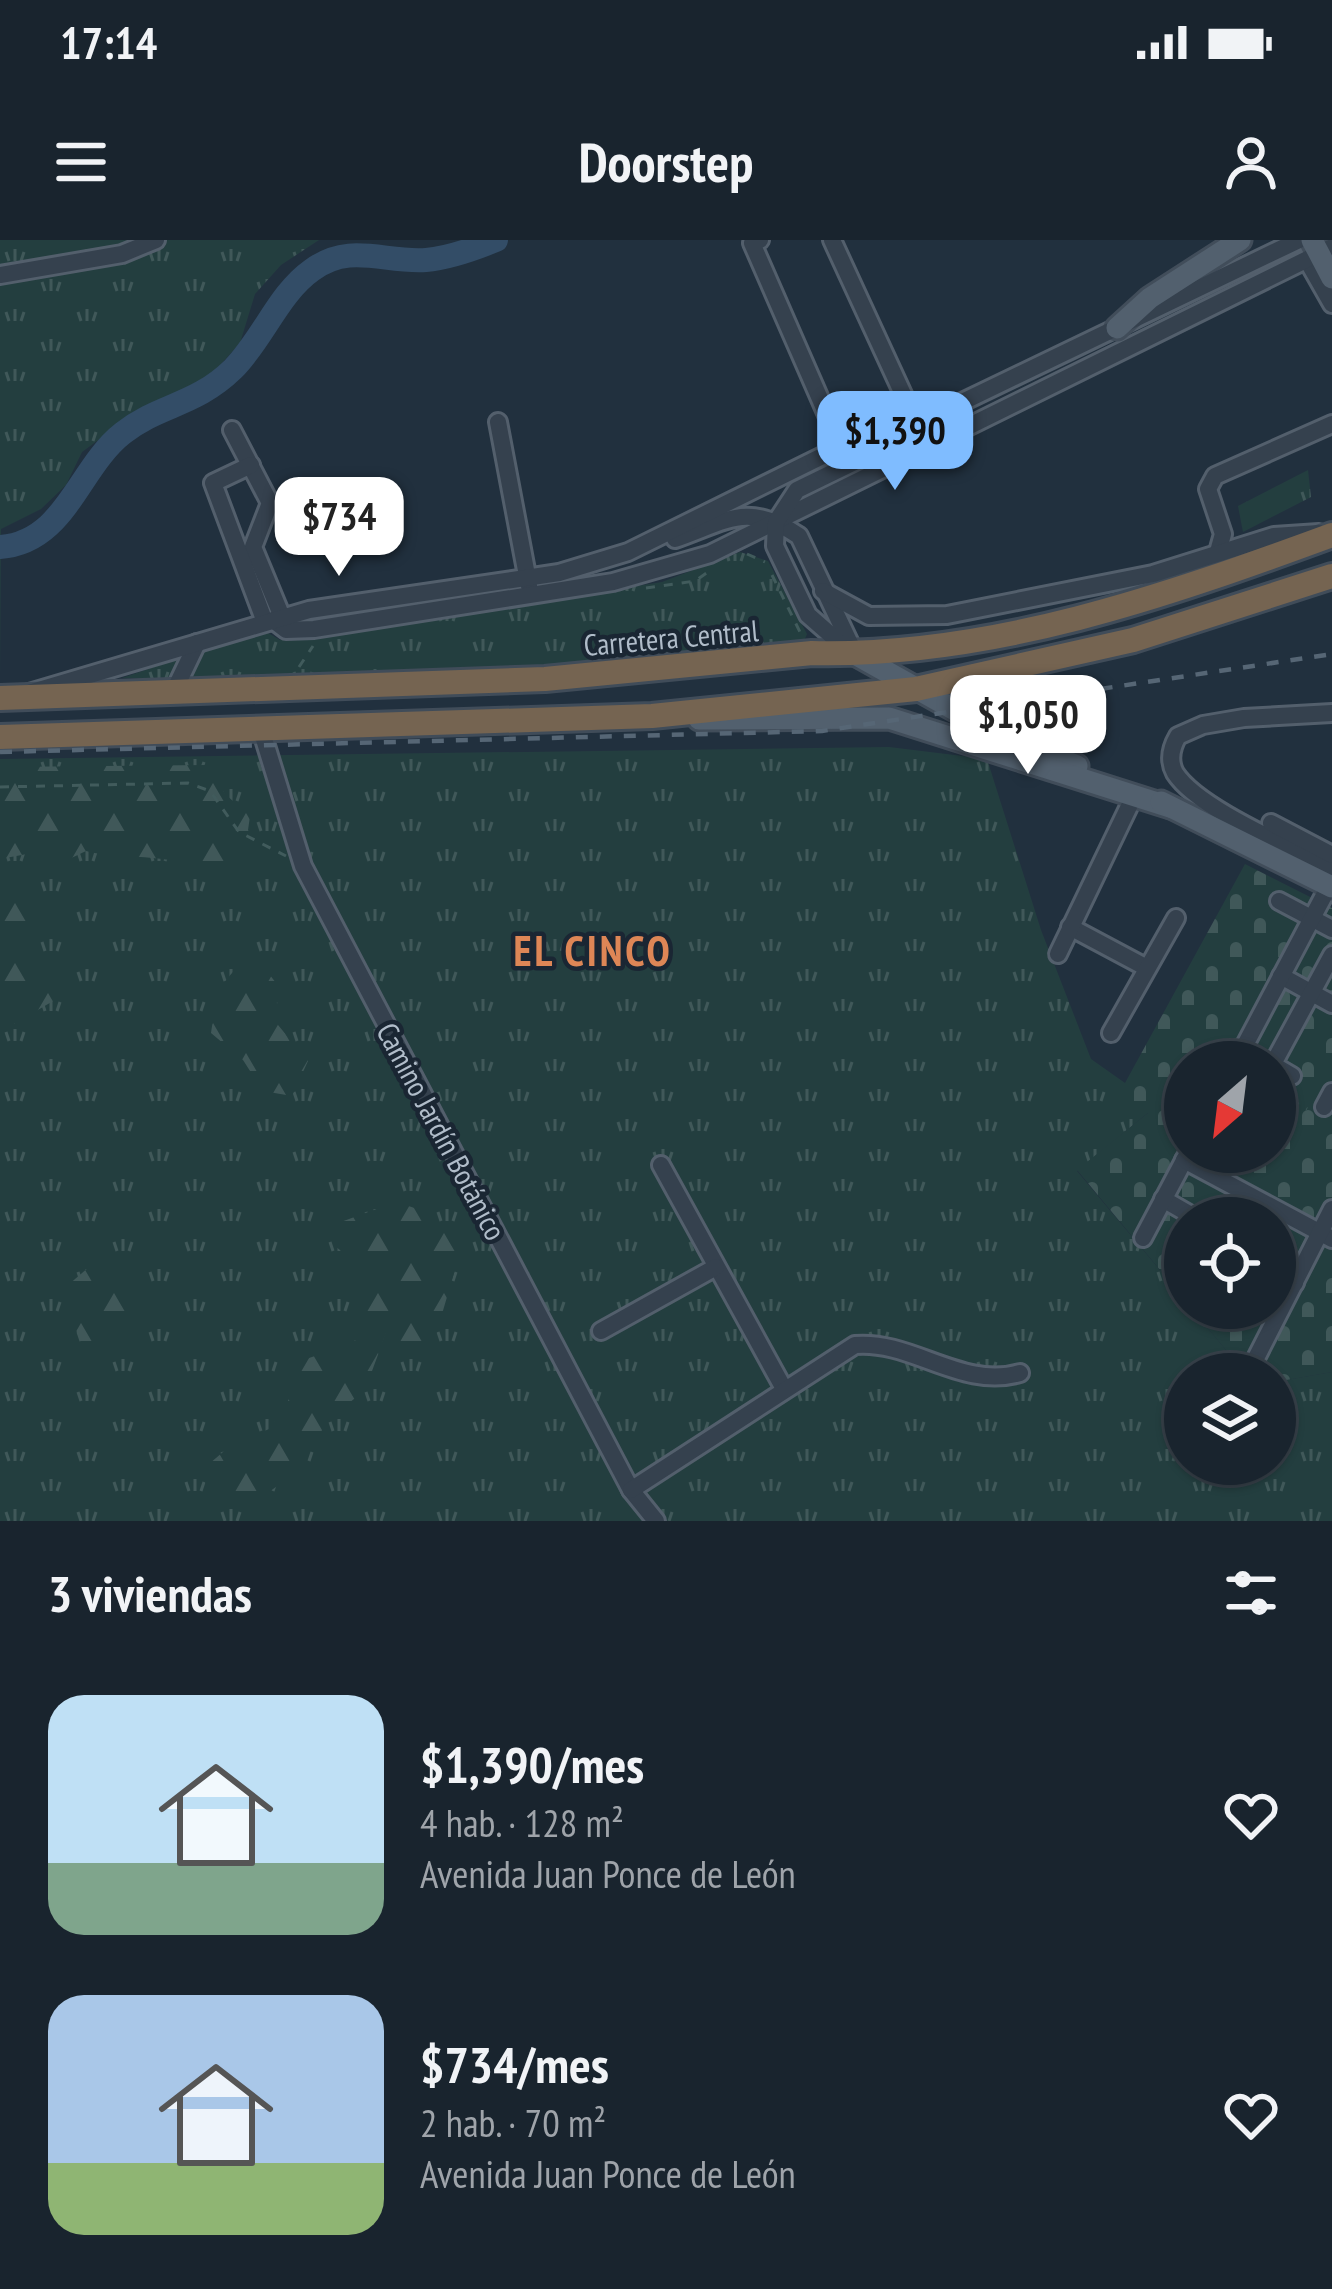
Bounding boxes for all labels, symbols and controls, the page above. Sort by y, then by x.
text: 17:14 [60,13,157,71]
text: Doorstep [579,127,753,197]
icon: menu [48,129,114,195]
icon: person [1218,129,1284,195]
pin: $1,390 [797,391,993,493]
text: $1,390 [844,404,946,455]
pin: $734 [268,477,410,579]
text: $734 [302,490,376,541]
street label: Carretera Central [582,610,760,664]
pin: $1,050 [930,675,1126,777]
text: $1,050 [977,688,1079,739]
district label: EL CINCO [513,923,673,978]
street label: Camino Jardín Botánico [368,1016,516,1246]
north arrow [1164,1041,1296,1173]
map controls [1164,1041,1296,1485]
button: locate [1164,1197,1296,1329]
button: layers [1164,1353,1296,1485]
text: 3 viviendas [48,1560,252,1626]
icon: filters [1218,1560,1284,1626]
text: $1,390/mes [420,1731,644,1797]
icon: home [144,1743,288,1887]
icon: heart [1218,1782,1284,1848]
text: 4 hab. · 128 m² [420,1797,624,1848]
text: Avenida Juan Ponce de León [420,1848,796,1899]
text: $734/mes [420,2031,609,2097]
icon: home [144,2043,288,2187]
icon: heart [1218,2082,1284,2148]
text: 2 hab. · 70 m² [420,2097,606,2148]
text: Avenida Juan Ponce de León [420,2148,796,2199]

